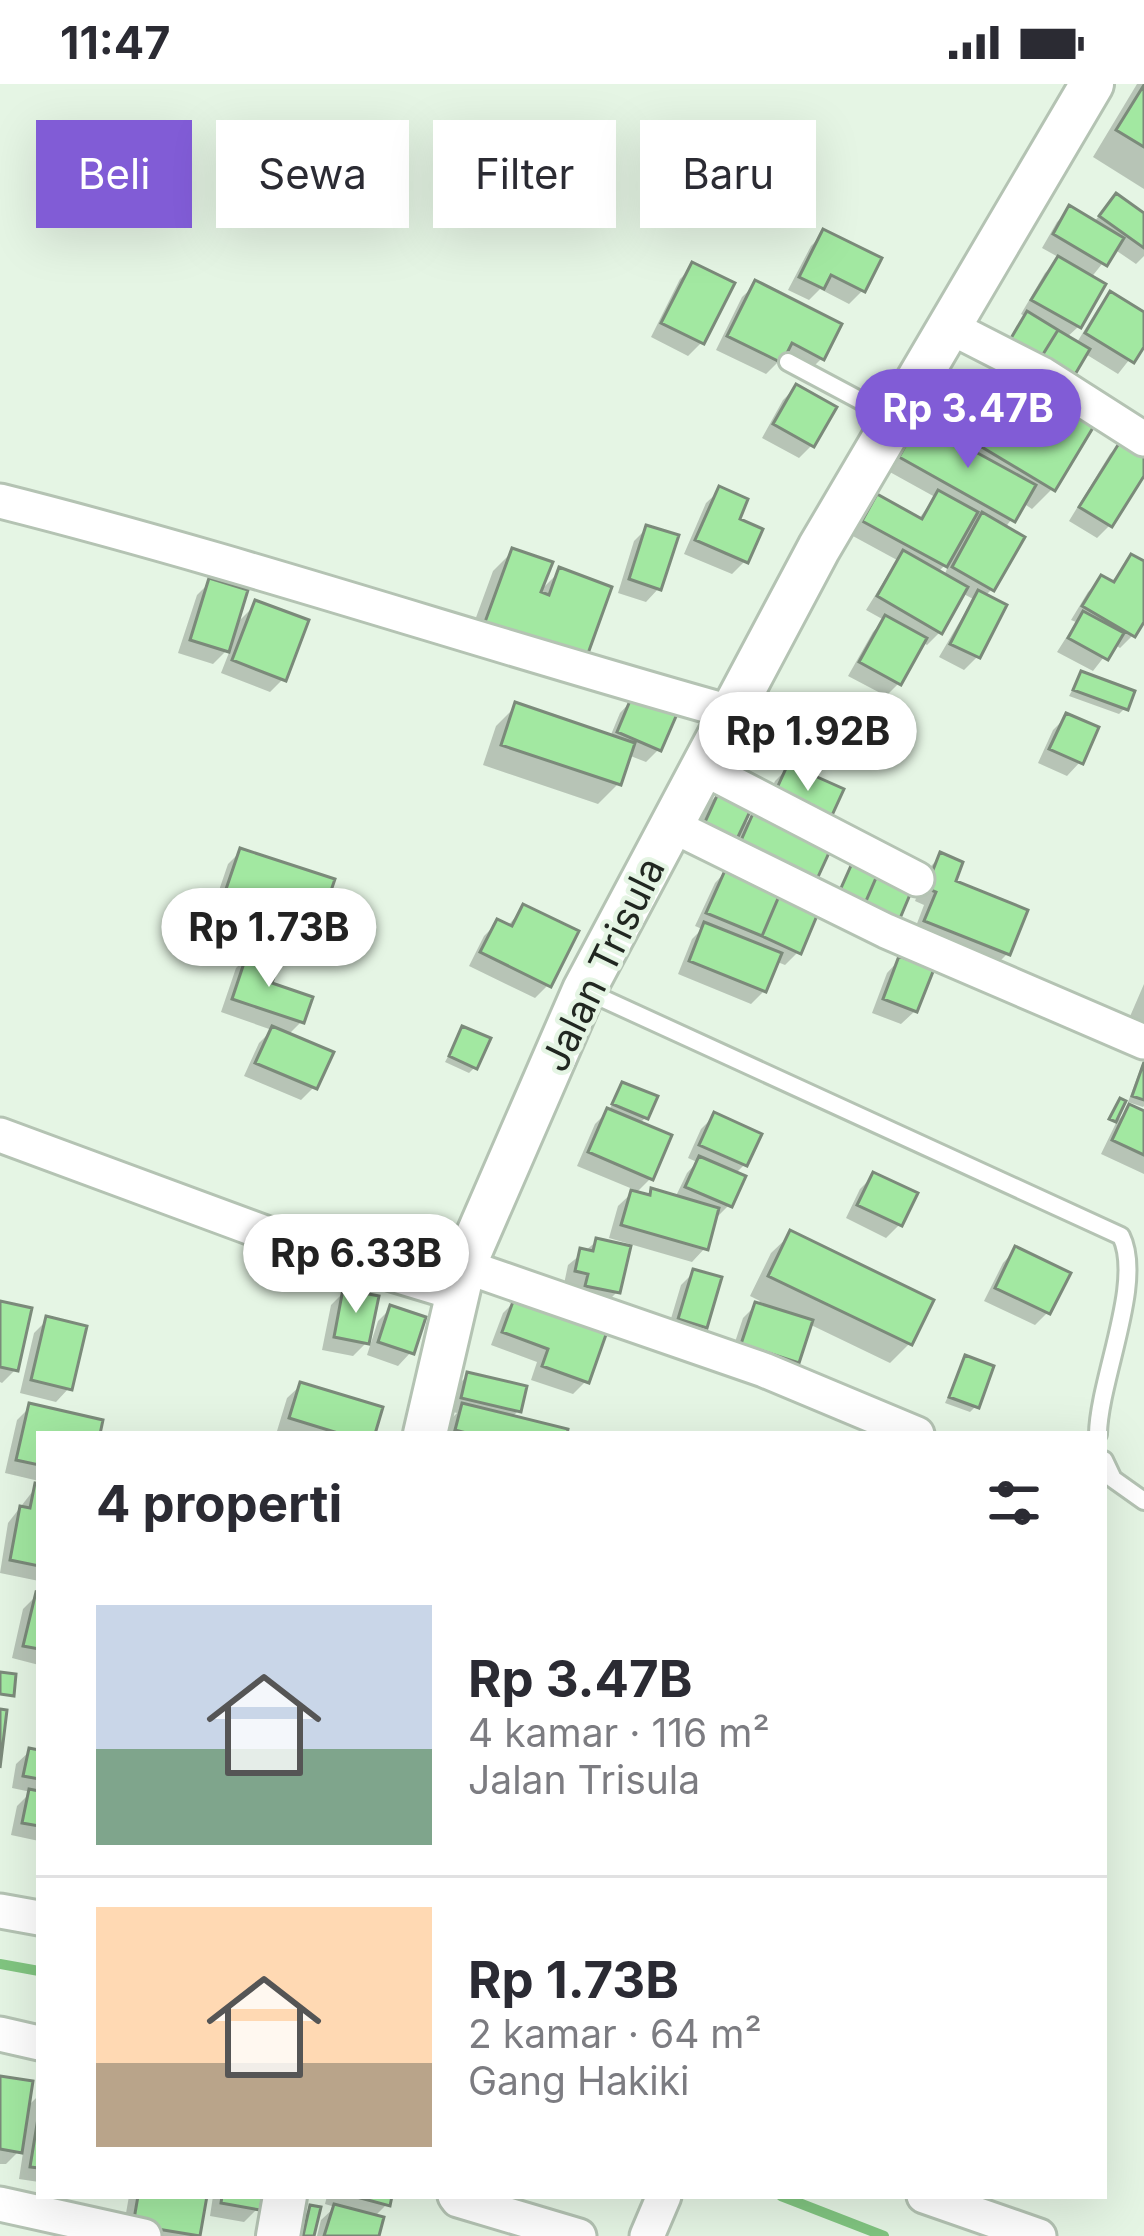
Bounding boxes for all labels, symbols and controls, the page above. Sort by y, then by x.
text: 11:47 [60,15,170,70]
chip: Beli [36,120,192,228]
chip: Sewa [216,120,409,228]
chip: Filter [433,120,616,228]
chip: Baru [640,120,816,228]
pin: Rp 3.47B [844,369,1092,471]
text: Rp 3.47B [882,384,1054,431]
pin: Rp 1.92B [684,692,932,794]
text: Rp 1.92B [726,707,890,754]
street label: Jalan Trisula [530,849,674,1079]
pin: Rp 1.73B [145,888,393,990]
text: Rp 1.73B [188,903,350,950]
pin: Rp 6.33B [232,1214,480,1316]
text: Rp 6.33B [270,1229,442,1276]
icon: filters [981,1470,1047,1536]
text: 4 properti [96,1473,342,1534]
text: Rp 3.47B [468,1648,693,1709]
icon: home [192,1653,336,1797]
text: 4 kamar · 116 m² [468,1709,770,1756]
text: Jalan Trisula [468,1756,700,1803]
text: Rp 1.73B [468,1949,679,2010]
icon: home [192,1955,336,2099]
text: 2 kamar · 64 m² [468,2010,762,2057]
text: Gang Hakiki [468,2057,690,2104]

